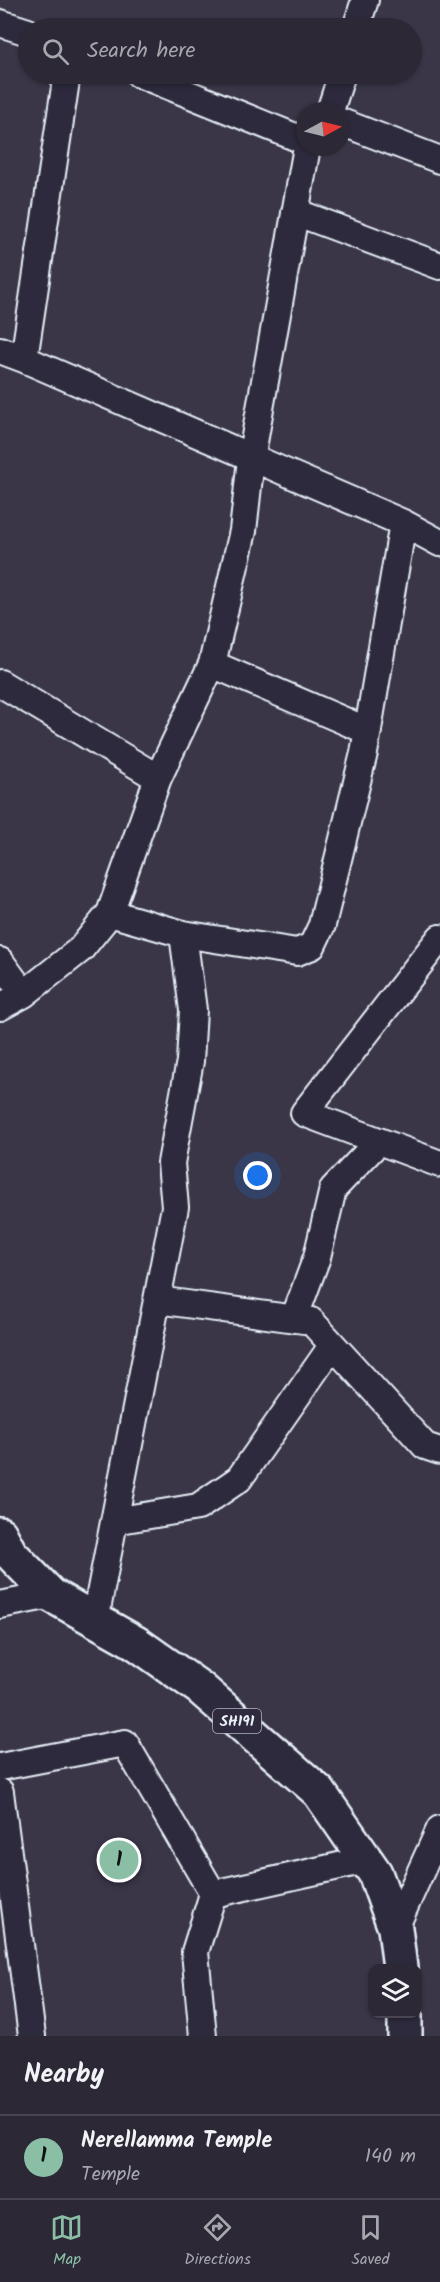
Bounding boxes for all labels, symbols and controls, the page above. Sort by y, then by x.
search box [18,18,422,84]
text: Search here [87,34,195,69]
icon: search [39,35,72,68]
north arrow [296,102,350,156]
your location [243,1161,272,1190]
road number: SH191 [213,1709,261,1733]
pin: 1 [100,1838,138,1882]
map controls [368,1964,422,2018]
button: layers [368,1964,422,2018]
text: Nearby [24,2054,104,2096]
text: Nerellamma Temple [81,2124,272,2159]
text: 1 [40,2141,47,2173]
text: 140 m [365,2141,416,2173]
text: Temple [81,2159,140,2191]
tab: Map [50,2211,83,2272]
tab: Directions [184,2211,251,2272]
tab: Saved [352,2211,390,2272]

